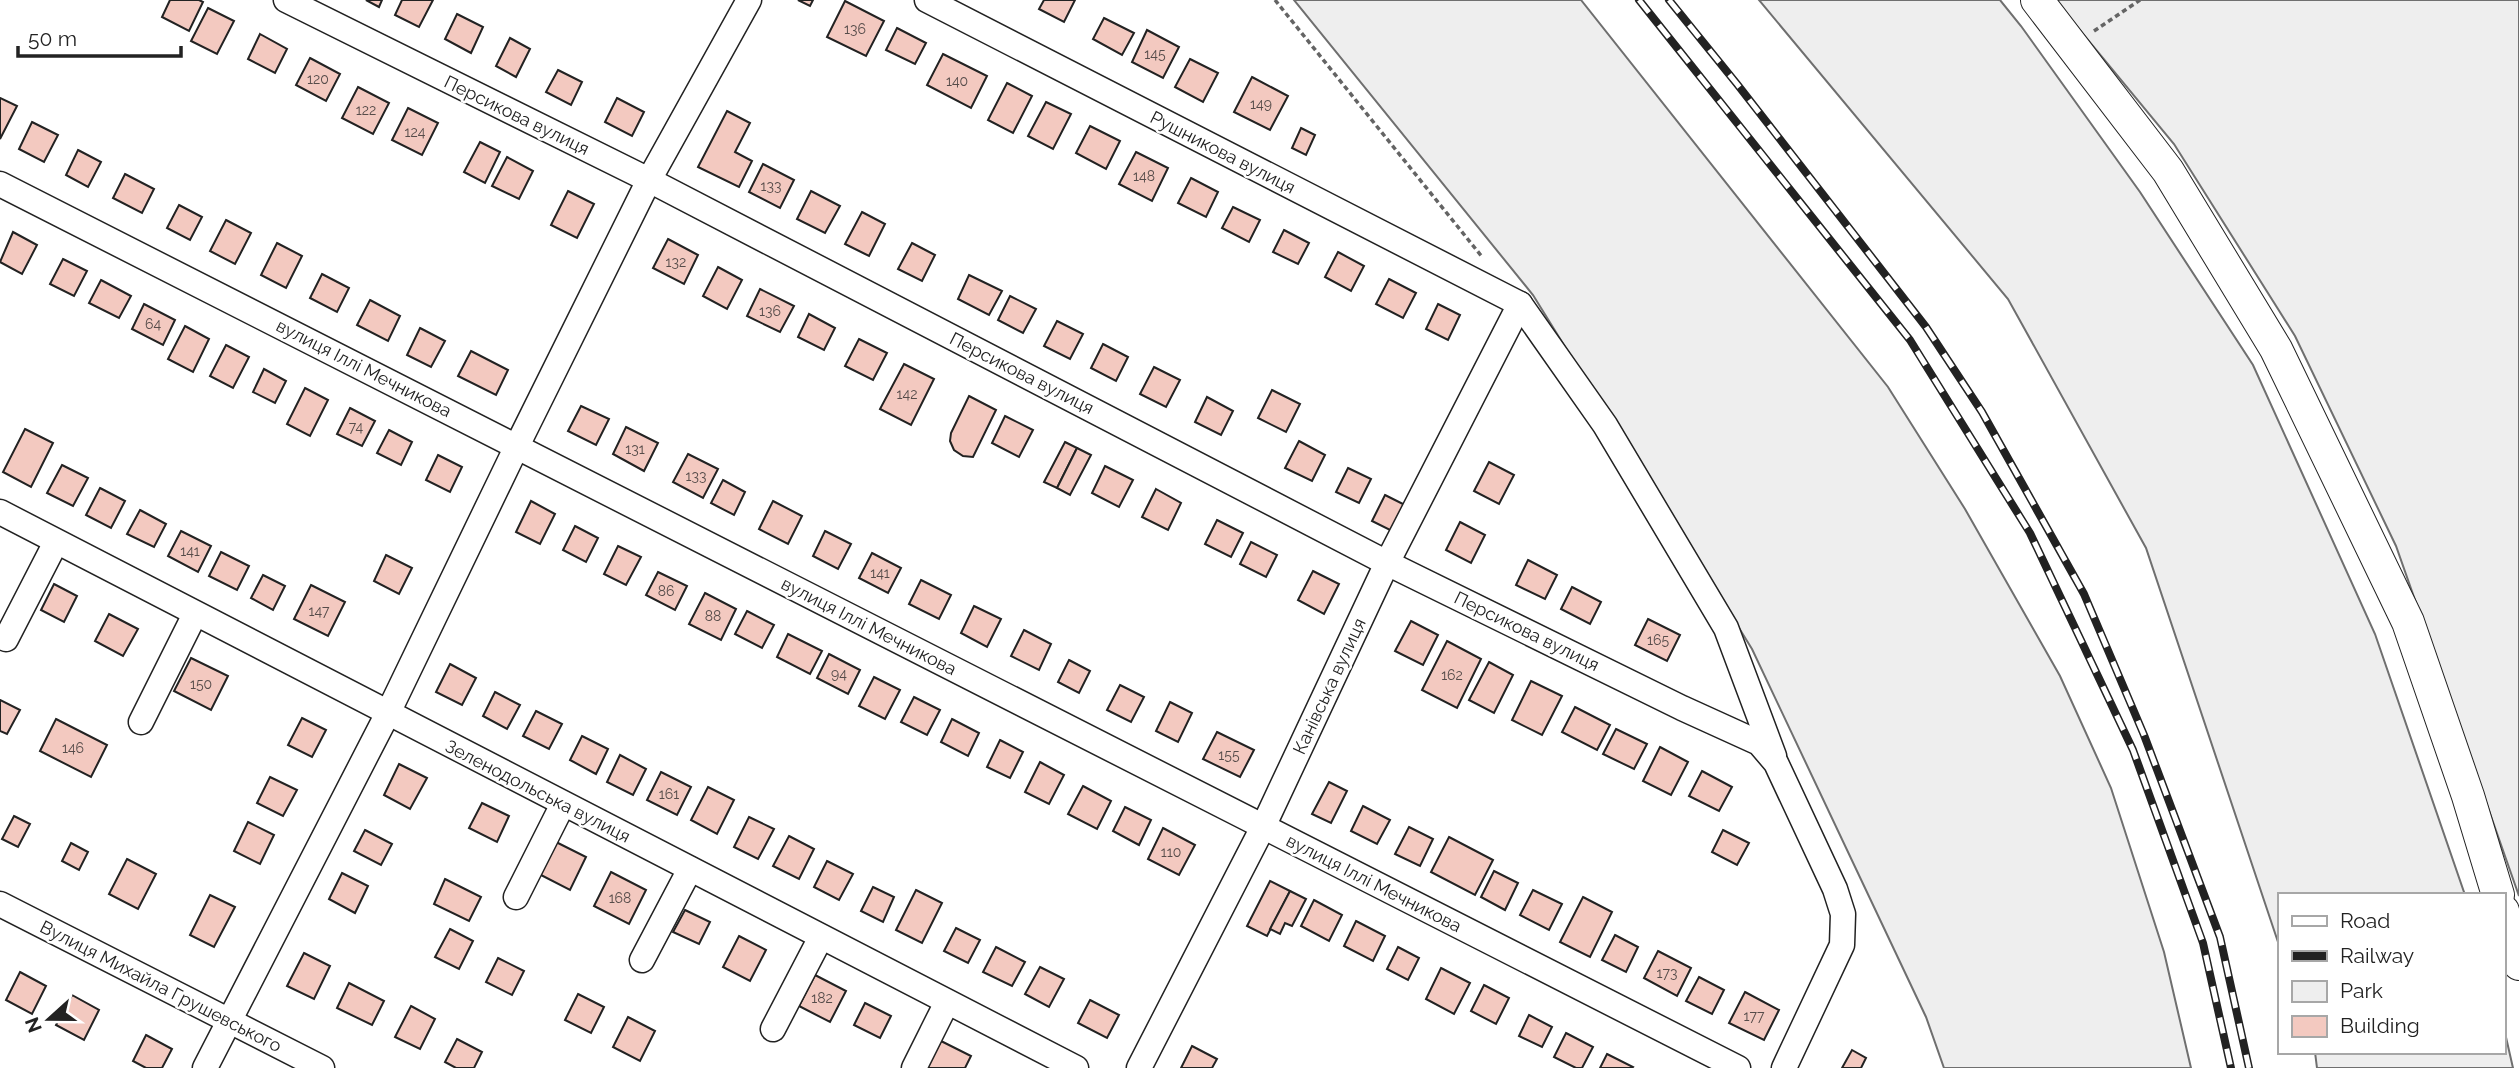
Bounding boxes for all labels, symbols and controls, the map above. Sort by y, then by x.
scale bar [18,14,180,58]
house number: 136 [844,21,866,37]
text: 50 m [28,26,77,51]
house number: 145 [1144,46,1166,62]
house number: 120 [307,71,329,87]
street label: Персикова вулиця [441,71,593,159]
house number: 140 [946,73,968,89]
house number: 149 [1250,96,1272,112]
house number: 122 [356,102,376,118]
street label: Рушникова вулиця [1147,106,1299,198]
house number: 124 [405,124,426,140]
house number: 148 [1133,168,1155,184]
house number: 133 [761,178,781,194]
house number: 132 [666,254,686,270]
house number: 136 [759,303,781,319]
street label: вулиця Іллі Мечникова [273,315,455,421]
house number: 64 [145,316,161,332]
street label: Персикова вулиця [946,328,1098,418]
house number: 142 [897,386,917,402]
house number: 74 [349,419,364,435]
house number: 131 [625,441,645,457]
house number: 133 [686,468,706,484]
house number: 141 [180,543,200,559]
house number: 141 [870,565,890,581]
street label: вулиця Іллі Мечникова [778,573,960,679]
house number: 86 [658,583,674,599]
street label: Персикова вулиця [1451,587,1603,675]
house number: 147 [308,603,330,619]
house number: 88 [705,608,721,624]
street label: Канівська вулиця [1288,615,1370,757]
house number: 165 [1647,632,1669,648]
house number: 94 [831,666,847,682]
house number: 162 [1441,667,1463,683]
house number: 150 [190,676,212,692]
street label: Зеленодольська вулиця [442,735,634,847]
house number: 146 [62,740,84,756]
house number: 155 [1218,747,1240,763]
house number: 161 [659,786,679,802]
street label: вулиця Іллі Мечникова [1283,830,1465,936]
house number: 110 [1161,844,1181,860]
house number: 168 [609,890,631,906]
legend [2278,893,2505,1054]
text: Road [2340,908,2390,933]
street label: Вулиця Михайла Грушевського [37,916,286,1056]
text: Railway [2340,943,2414,968]
house number: 173 [1657,965,1677,981]
text: Park [2340,978,2383,1003]
north arrow [14,984,84,1054]
house number: 182 [811,990,833,1006]
house number: 177 [1744,1008,1765,1024]
text: Building [2340,1013,2420,1038]
text: N [20,1014,46,1036]

